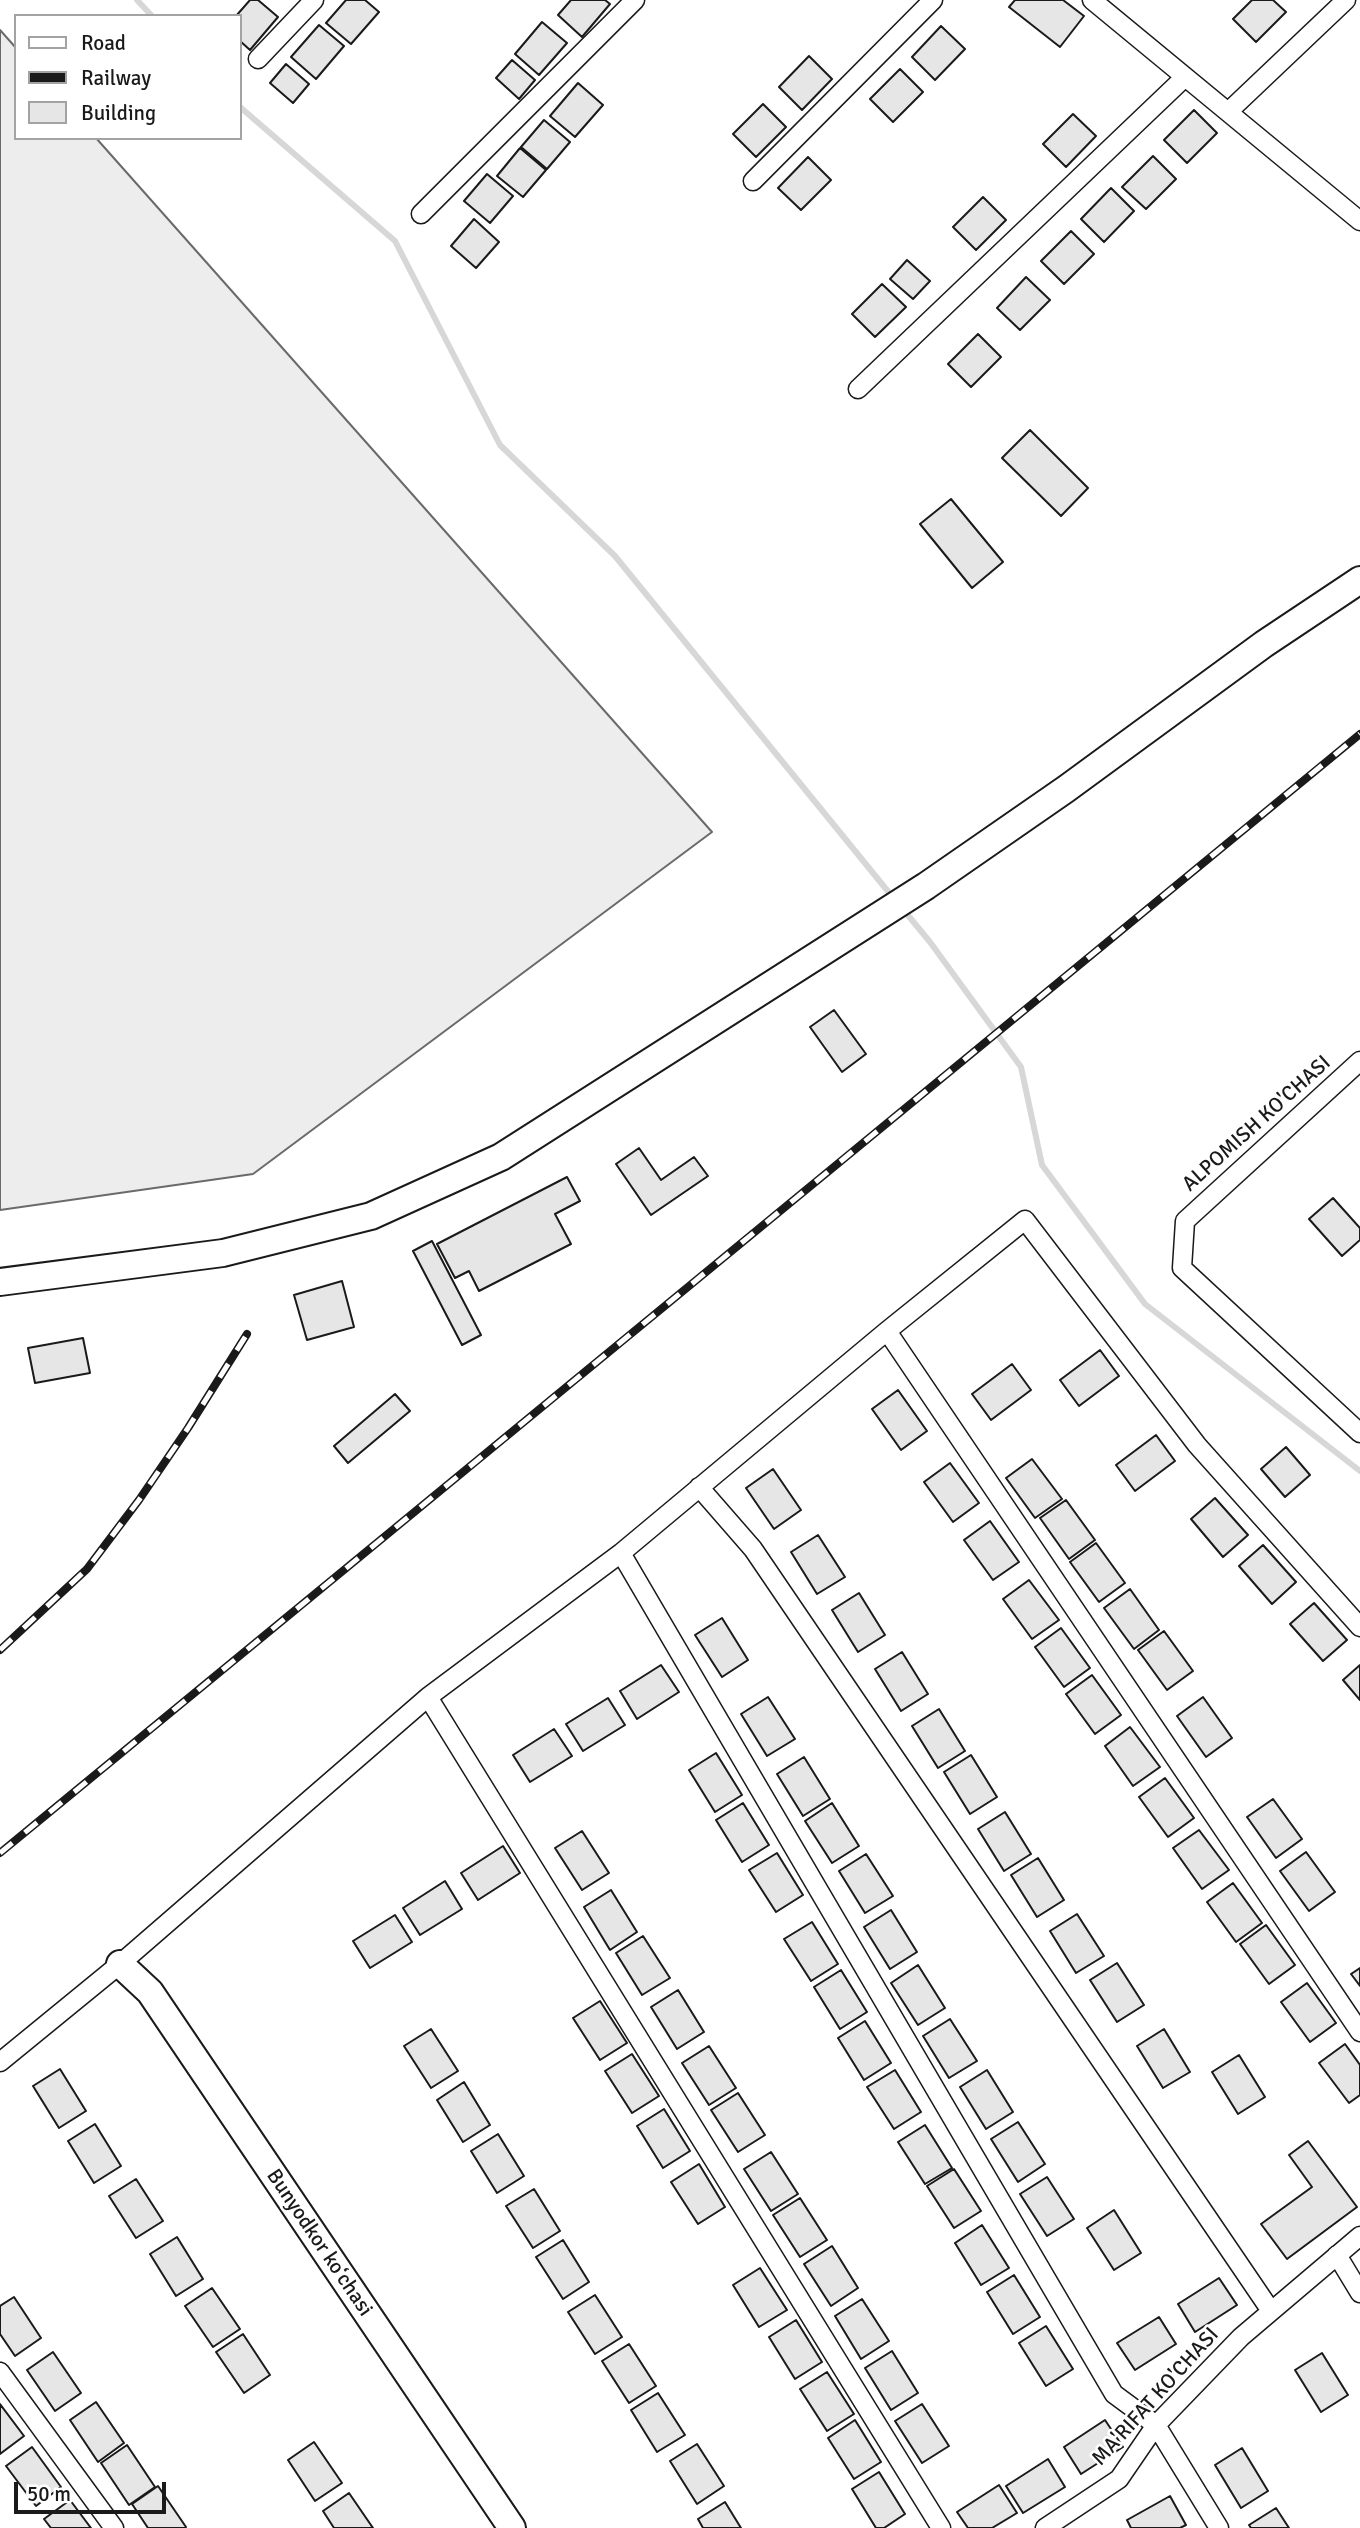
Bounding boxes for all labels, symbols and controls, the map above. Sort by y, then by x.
legend [14,14,242,140]
text: Road [81,30,126,56]
text: Railway [81,65,151,91]
text: Building [81,100,156,126]
street label: ALPOMISH KO'CHASI [1178,1051,1336,1197]
street label: Bunyodkor koʻchasi [260,2165,378,2321]
street label: MA'RIFAT KO'CHASI [1087,2323,1225,2471]
scale bar [18,2468,170,2512]
text: 50 m [27,2481,71,2507]

